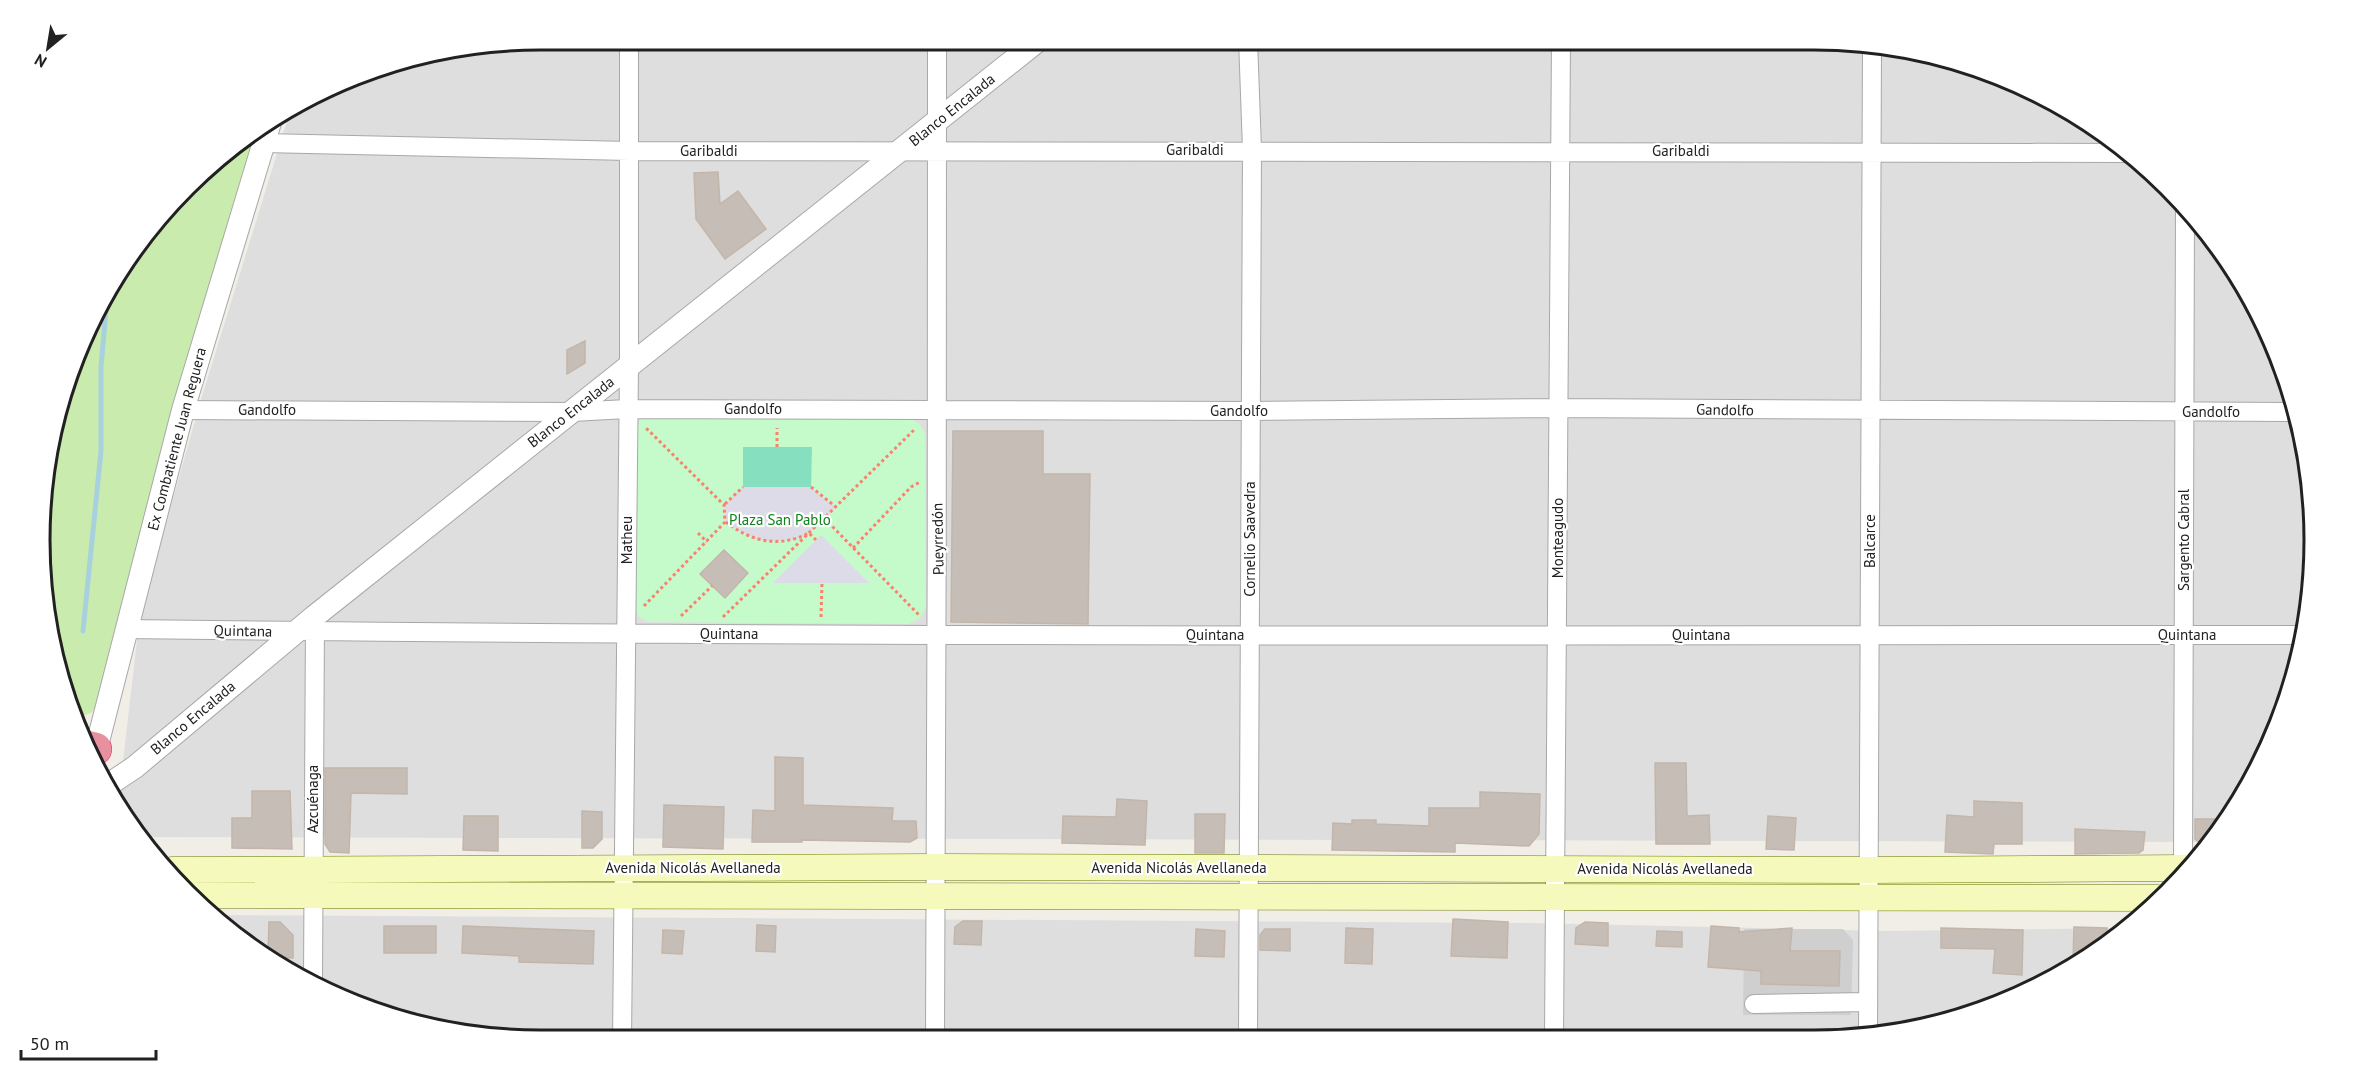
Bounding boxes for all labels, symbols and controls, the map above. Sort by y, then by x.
north arrow [18,18,78,78]
text: N [31,50,50,72]
street label: Blanco Encalada [905,69,998,150]
street label: Garibaldi [1166,140,1224,159]
street label: Garibaldi [680,141,738,160]
street label: Garibaldi [1652,141,1710,160]
street label: Ex Combatiente Juan Reguera [143,345,210,532]
street label: Blanco Encalada [523,372,618,451]
street label: Gandolfo [724,399,782,418]
street label: Gandolfo [1696,399,1754,420]
street label: Gandolfo [238,400,296,419]
street label: Gandolfo [1210,401,1268,420]
street label: Gandolfo [2182,402,2240,421]
street label: Cornelio Saavedra [1240,481,1259,597]
street label: Sargento Cabral [2174,488,2193,591]
street label: Monteagudo [1548,498,1567,578]
street label: Pueyrredón [927,503,948,575]
park label: Plaza San Pablo [729,510,831,529]
street label: Balcarce [1860,514,1879,568]
street label: Matheu [617,516,636,564]
street label: Quintana [213,620,273,641]
street label: Quintana [700,624,758,643]
street label: Quintana [1186,625,1244,644]
street label: Quintana [1672,625,1730,644]
street label: Quintana [2158,625,2216,644]
street label: Blanco Encalada [146,677,239,759]
street label: Azcuénaga [303,765,322,833]
street label: Avenida Nicolás Avellaneda [605,858,781,877]
street label: Avenida Nicolás Avellaneda [1091,858,1267,877]
street label: Avenida Nicolás Avellaneda [1577,859,1753,878]
scale bar [21,1023,156,1061]
text: 50 m [30,1032,69,1055]

